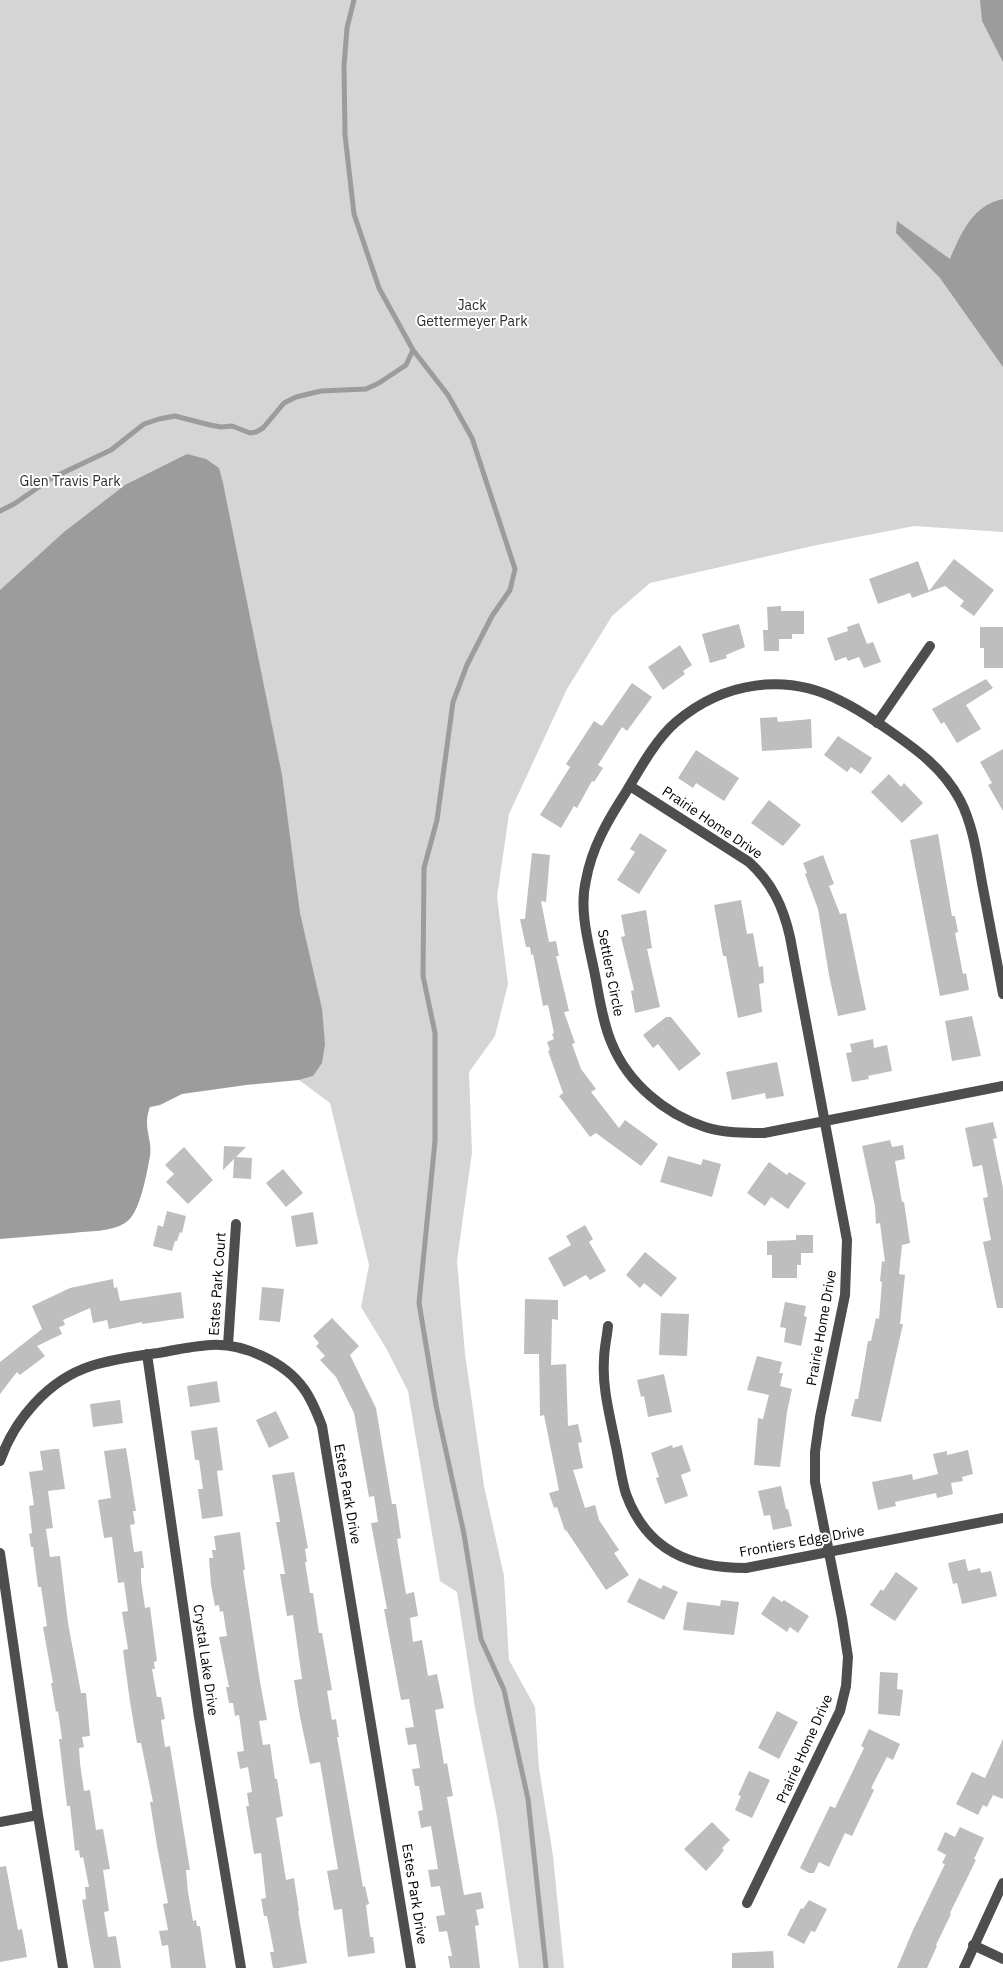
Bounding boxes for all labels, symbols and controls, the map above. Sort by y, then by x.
park label: Jack Gettermeyer Park [416,298,528,331]
park label: Glen Travis Park [19,474,121,490]
street label: Prairie Home Drive [659,783,765,863]
street label: Settlers Circle [593,928,627,1018]
street label: Estes Park Court [206,1232,230,1336]
street label: Prairie Home Drive [804,1269,840,1387]
street label: Estes Park Drive [330,1442,364,1546]
street label: Frontiers Edge Drive [738,1523,866,1561]
street label: Crystal Lake Drive [189,1603,221,1717]
street label: Prairie Home Drive [773,1692,837,1806]
street label: Estes Park Drive [398,1842,430,1946]

